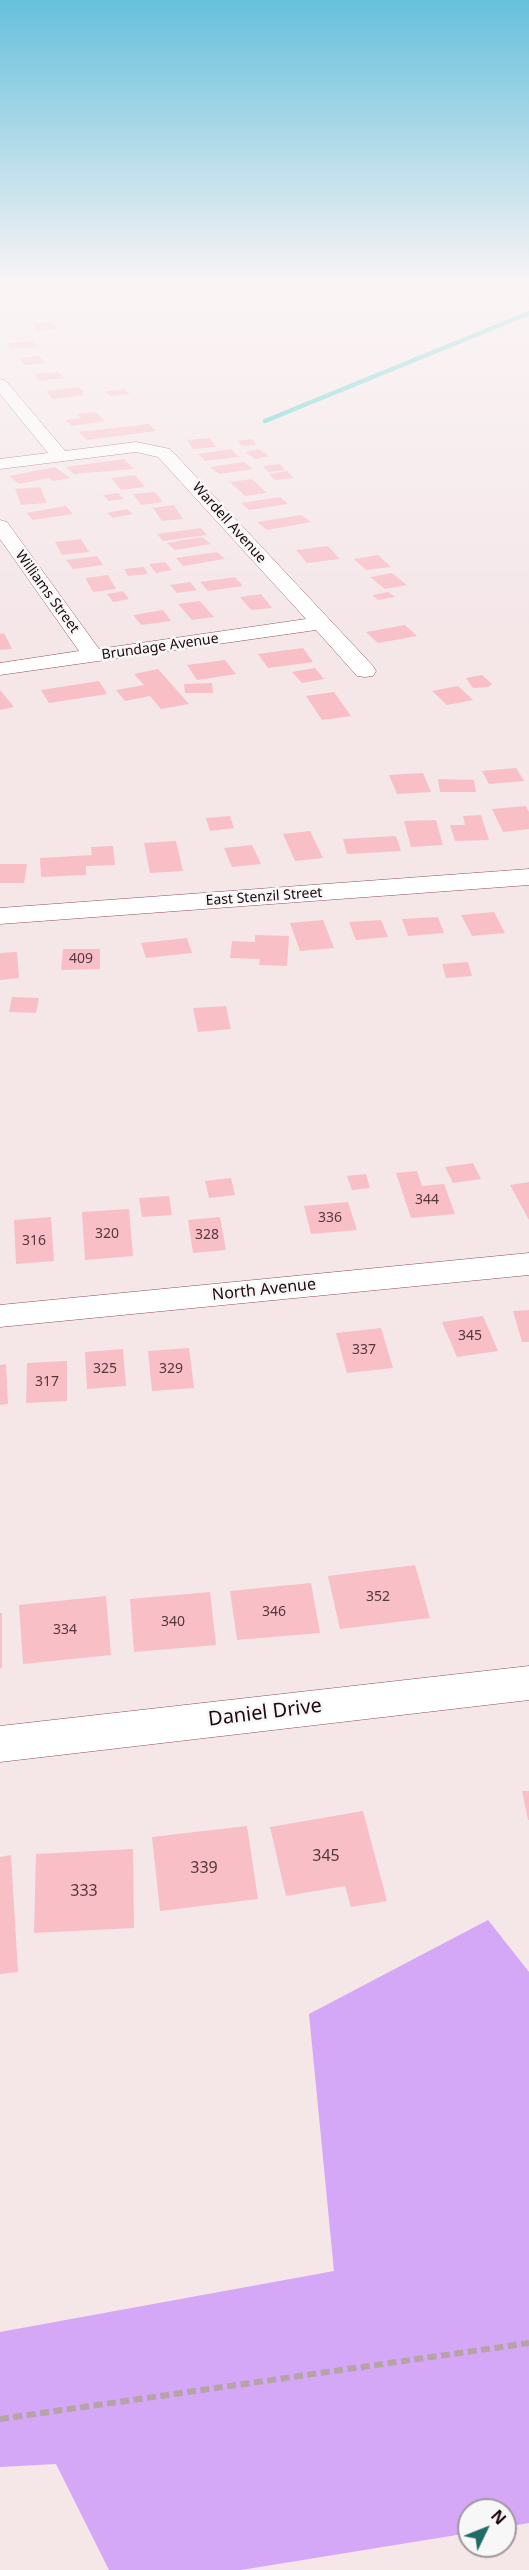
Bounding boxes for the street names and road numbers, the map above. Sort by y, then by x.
street label: Wardell Avenue [188,479,270,567]
street label: Williams Street [11,547,83,637]
street label: Brundage Avenue [100,630,220,664]
street label: East Stenzil Street [205,885,323,909]
street label: North Avenue [211,1275,317,1305]
street label: Daniel Drive [207,1694,323,1732]

